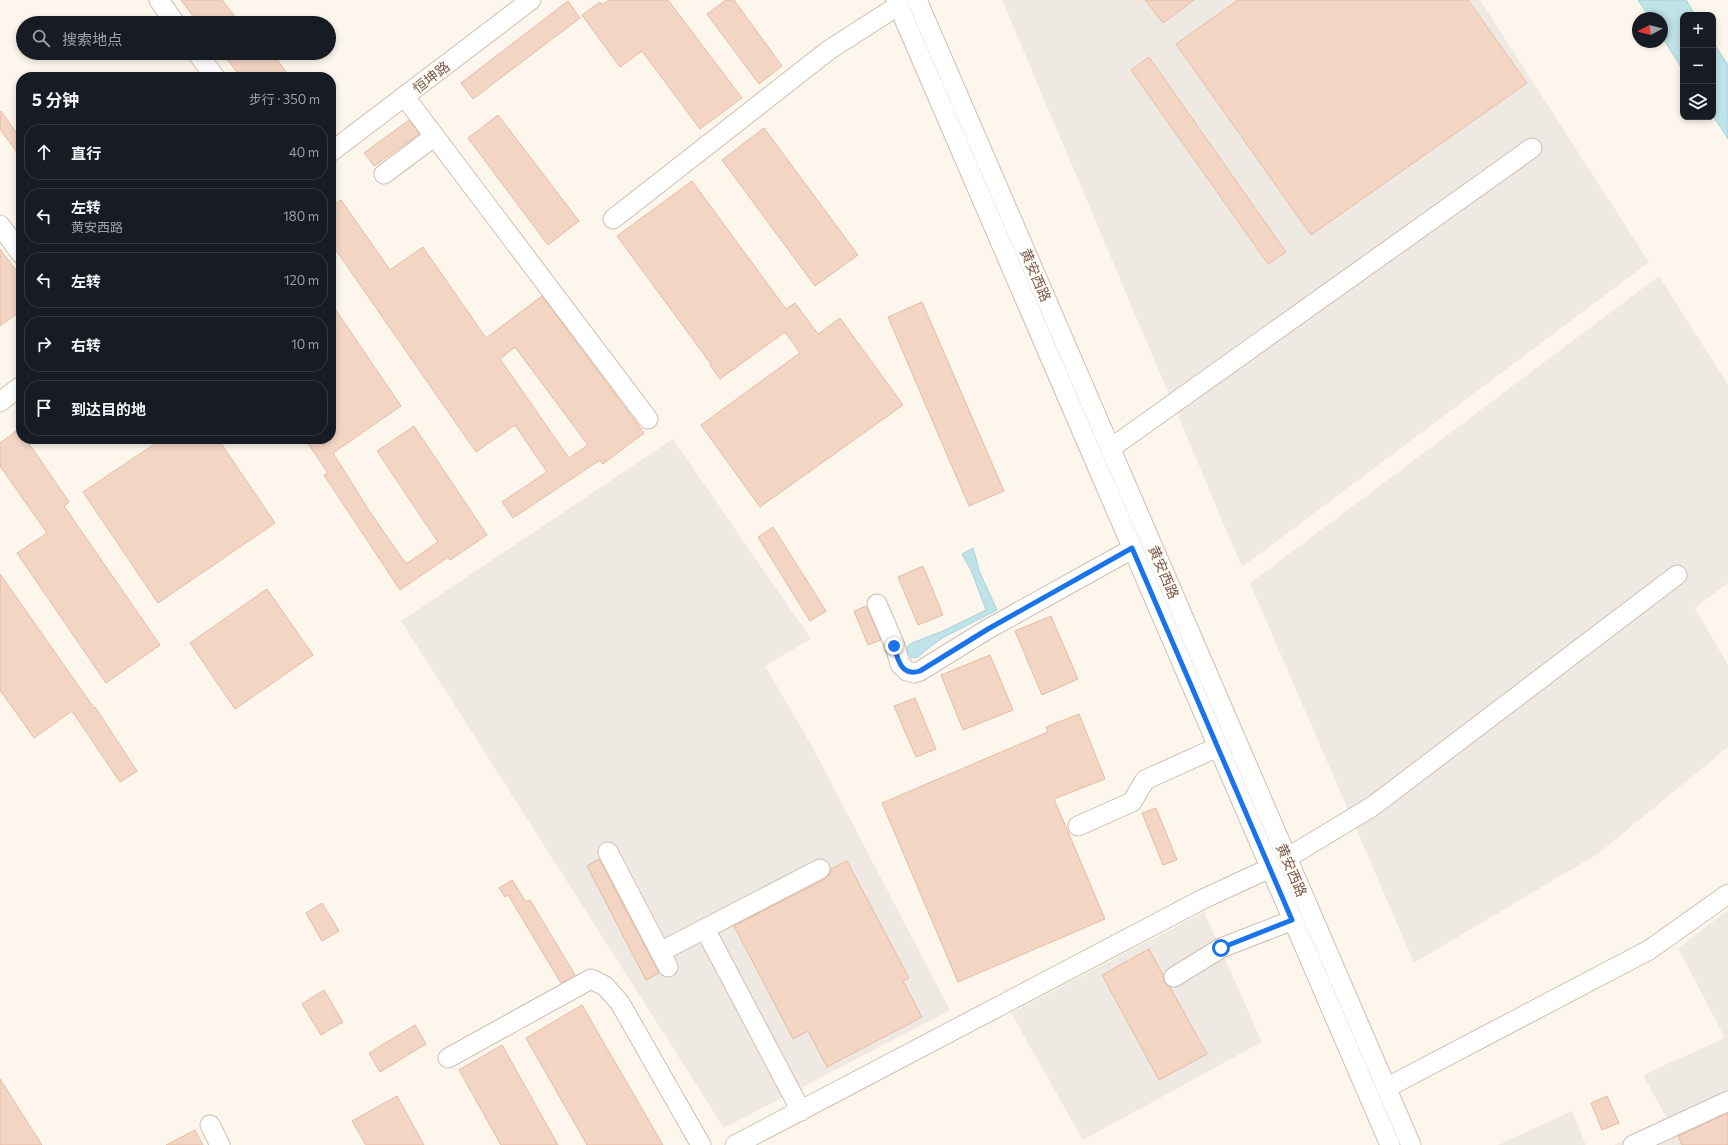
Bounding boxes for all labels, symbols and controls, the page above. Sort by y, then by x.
north arrow [1632,12,1668,48]
map controls [1680,12,1716,120]
button: + [1680,12,1716,48]
search box [16,16,336,60]
icon: search [30,27,52,49]
text: 搜索地点 [62,30,122,48]
button: − [1680,48,1716,84]
street label: 恒坤路 [409,57,453,97]
button: layers [1680,84,1716,120]
text: 5 分钟 [32,89,79,110]
text: 步行 · 350 m [249,91,320,107]
icon: ahead [33,141,55,163]
text: 直行 [71,144,101,162]
text: 40 m [289,144,319,160]
text: 左转 [71,198,101,216]
icon: left [33,205,55,227]
text: 180 m [283,208,319,224]
text: 黄安西路 [71,219,123,235]
street label: 黄安西路 [1017,246,1055,304]
icon: left [33,269,55,291]
text: 左转 [71,272,101,290]
text: 120 m [284,272,319,288]
icon: right [33,333,55,355]
text: 右转 [71,336,101,354]
text: 10 m [291,336,319,352]
icon: arrive [33,397,55,419]
text: 到达目的地 [71,400,146,418]
street label: 黄安西路 [1145,543,1183,601]
route end [885,637,903,655]
street label: 黄安西路 [1273,841,1311,899]
route start [1212,939,1230,957]

